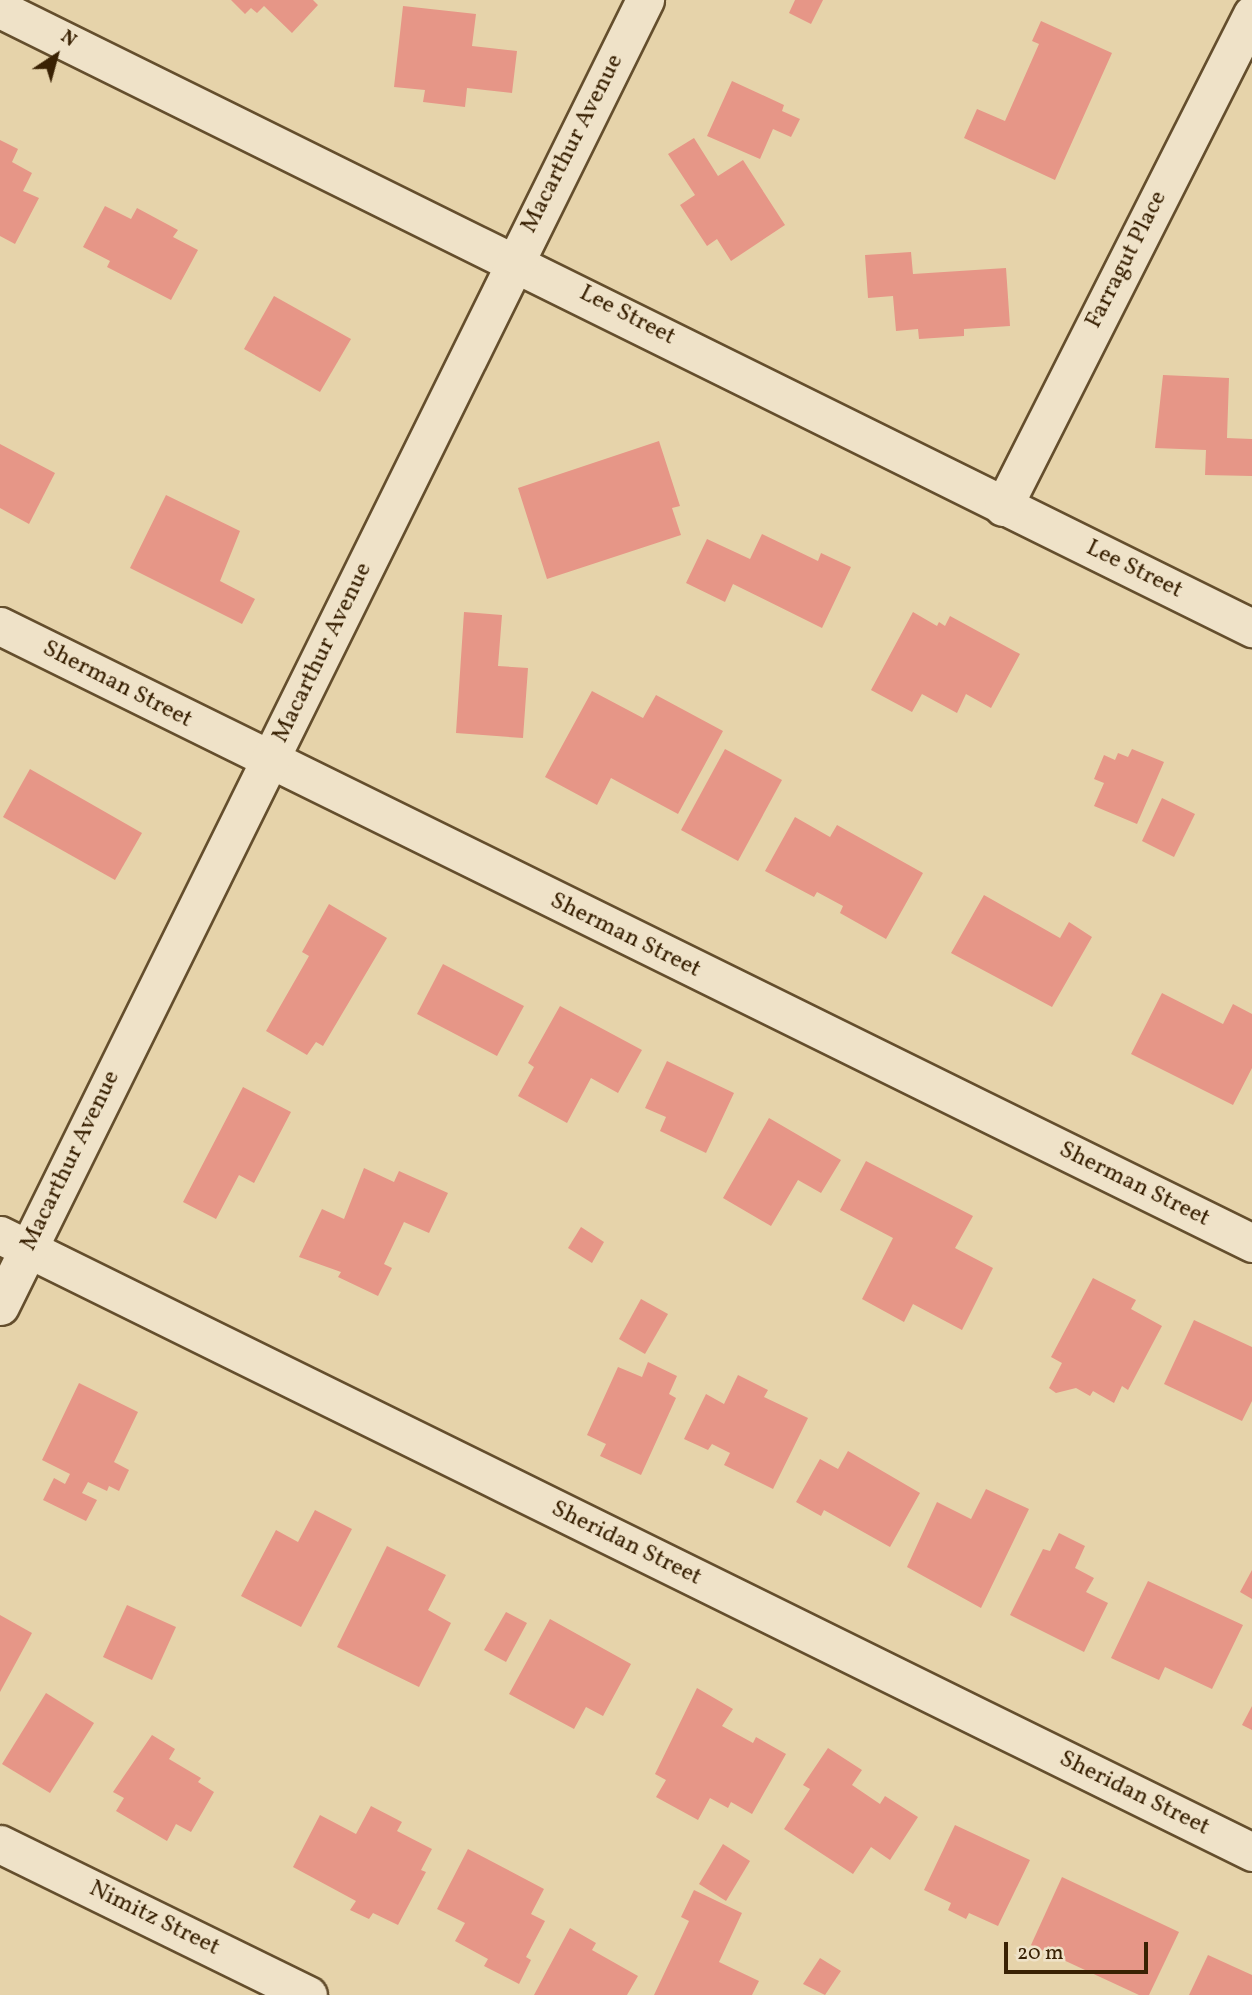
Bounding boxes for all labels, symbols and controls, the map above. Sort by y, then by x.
north arrow [21,21,91,91]
text: N [55,24,82,54]
street label: Macarthur Avenue [516,50,630,238]
street label: Farragut Place [1080,186,1174,334]
street label: Lee Street [574,280,680,352]
street label: Lee Street [1081,534,1187,606]
street label: Macarthur Avenue [267,558,379,748]
street label: Sherman Street [37,635,197,735]
street label: Sherman Street [545,887,705,985]
street label: Macarthur Avenue [15,1066,127,1256]
street label: Sherman Street [1054,1136,1214,1234]
street label: Sheridan Street [546,1495,706,1593]
street label: Sheridan Street [1054,1745,1214,1843]
street label: Nimitz Street [84,1875,224,1963]
scale bar [1007,1928,1150,1972]
text: 20 m [1017,1939,1063,1968]

